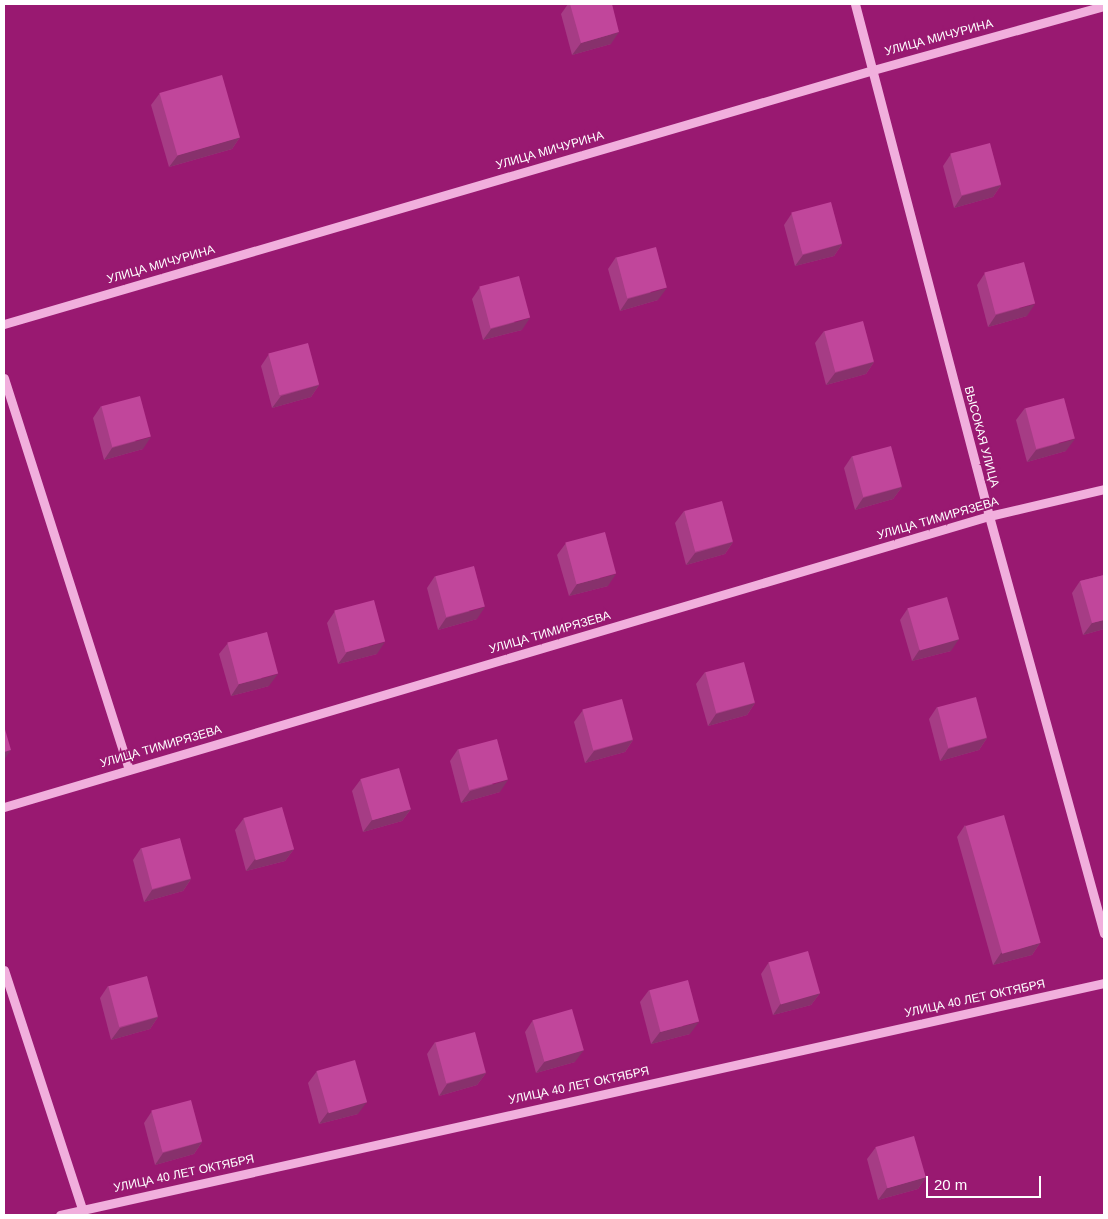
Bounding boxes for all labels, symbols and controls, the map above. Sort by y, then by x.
street label: УЛИЦА МИЧУРИНА [883,17,995,59]
street label: УЛИЦА МИЧУРИНА [494,129,606,173]
street label: УЛИЦА МИЧУРИНА [105,243,217,287]
street label: ВЫСОКАЯ УЛИЦА [961,385,1001,489]
street label: УЛИЦА ТИМИРЯЗЕВА [876,495,1000,543]
street label: УЛИЦА ТИМИРЯЗЕВА [488,609,612,657]
street label: УЛИЦА ТИМИРЯЗЕВА [99,723,223,771]
street label: УЛИЦА 40 ЛЕТ ОКТЯБРЯ [903,977,1047,1021]
street label: УЛИЦА 40 ЛЕТ ОКТЯБРЯ [507,1064,651,1108]
street label: УЛИЦА 40 ЛЕТ ОКТЯБРЯ [112,1152,256,1196]
scale bar [928,1166,1043,1198]
text: 20 m [934,1176,967,1193]

